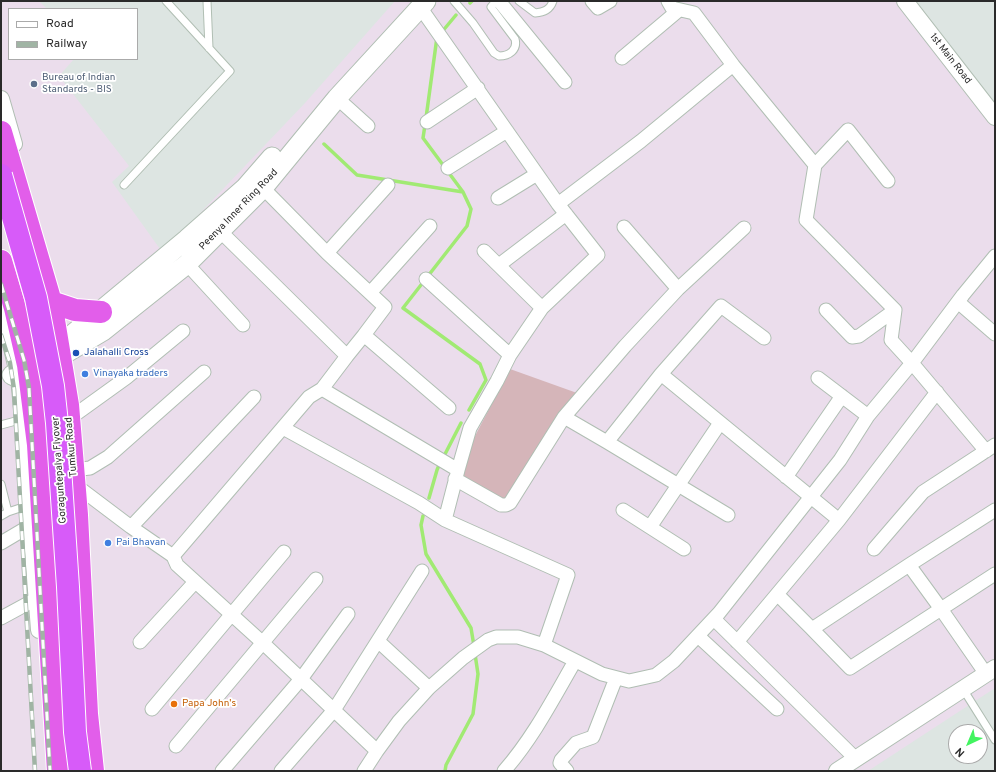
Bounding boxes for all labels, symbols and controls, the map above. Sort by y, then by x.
legend [8,8,138,60]
text: Road [46,16,74,32]
street label: 1st Main Road [927,31,973,87]
text: Railway [46,36,87,52]
place label: Bureau of Indian Standards - BIS [42,72,115,96]
marker: Bureau of Indian Standards - BIS [29,79,39,89]
street label: Peenya Inner Ring Road [197,167,281,253]
place label: Jalahalli Cross [84,347,149,359]
marker: Jalahalli Cross [71,348,81,358]
place label: Vinayaka traders [93,368,168,380]
marker: Vinayaka traders [80,369,90,379]
street label: Goraguntepalya Flyover [50,416,70,524]
street label: Tumkur Road [63,417,81,477]
place label: Pai Bhavan [116,537,166,549]
marker: Pai Bhavan [103,538,113,548]
place label: Papa John's [182,698,236,710]
marker: Papa John's [169,699,179,709]
north arrow [948,724,988,764]
text: N [953,744,968,760]

